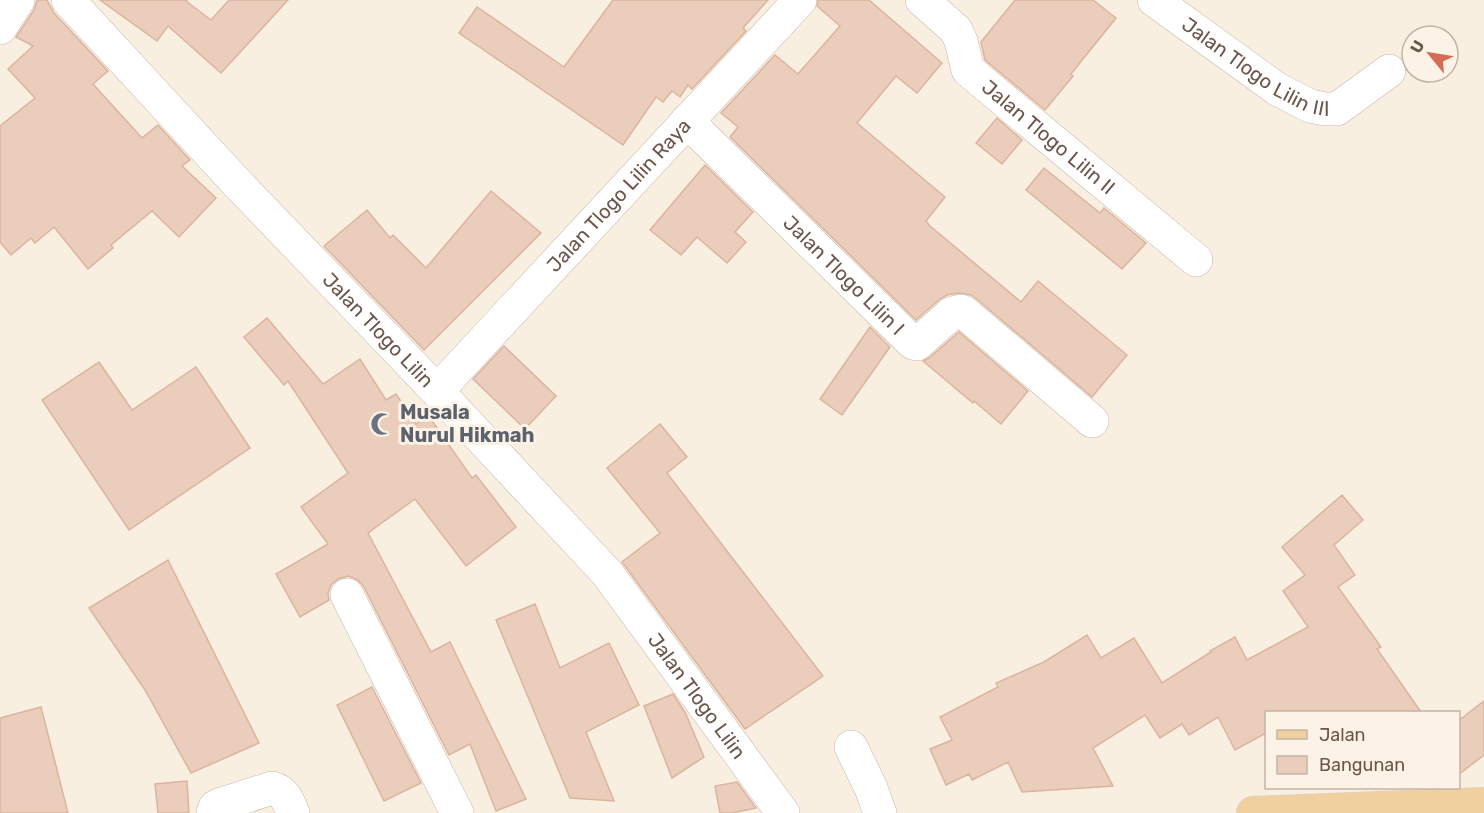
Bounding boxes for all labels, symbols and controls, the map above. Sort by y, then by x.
street label: Jalan Tlogo Lilin III [1177,12,1329,121]
north arrow [1400,24,1460,84]
text: U [1406,37,1429,57]
street label: Jalan Tlogo Lilin II [977,75,1120,199]
street label: Jalan Tlogo Lilin Raya [542,114,696,277]
street label: Jalan Tlogo Lilin I [778,210,910,340]
street label: Jalan Tlogo Lilin [318,268,439,392]
place label: Musala Nurul Hikmah [400,400,535,447]
mosque icon: Musala Nurul Hikmah [369,411,395,437]
street label: Jalan Tlogo Lilin [643,628,751,763]
legend [1265,711,1460,789]
text: Jalan [1319,724,1366,746]
text: Bangunan [1319,754,1405,776]

